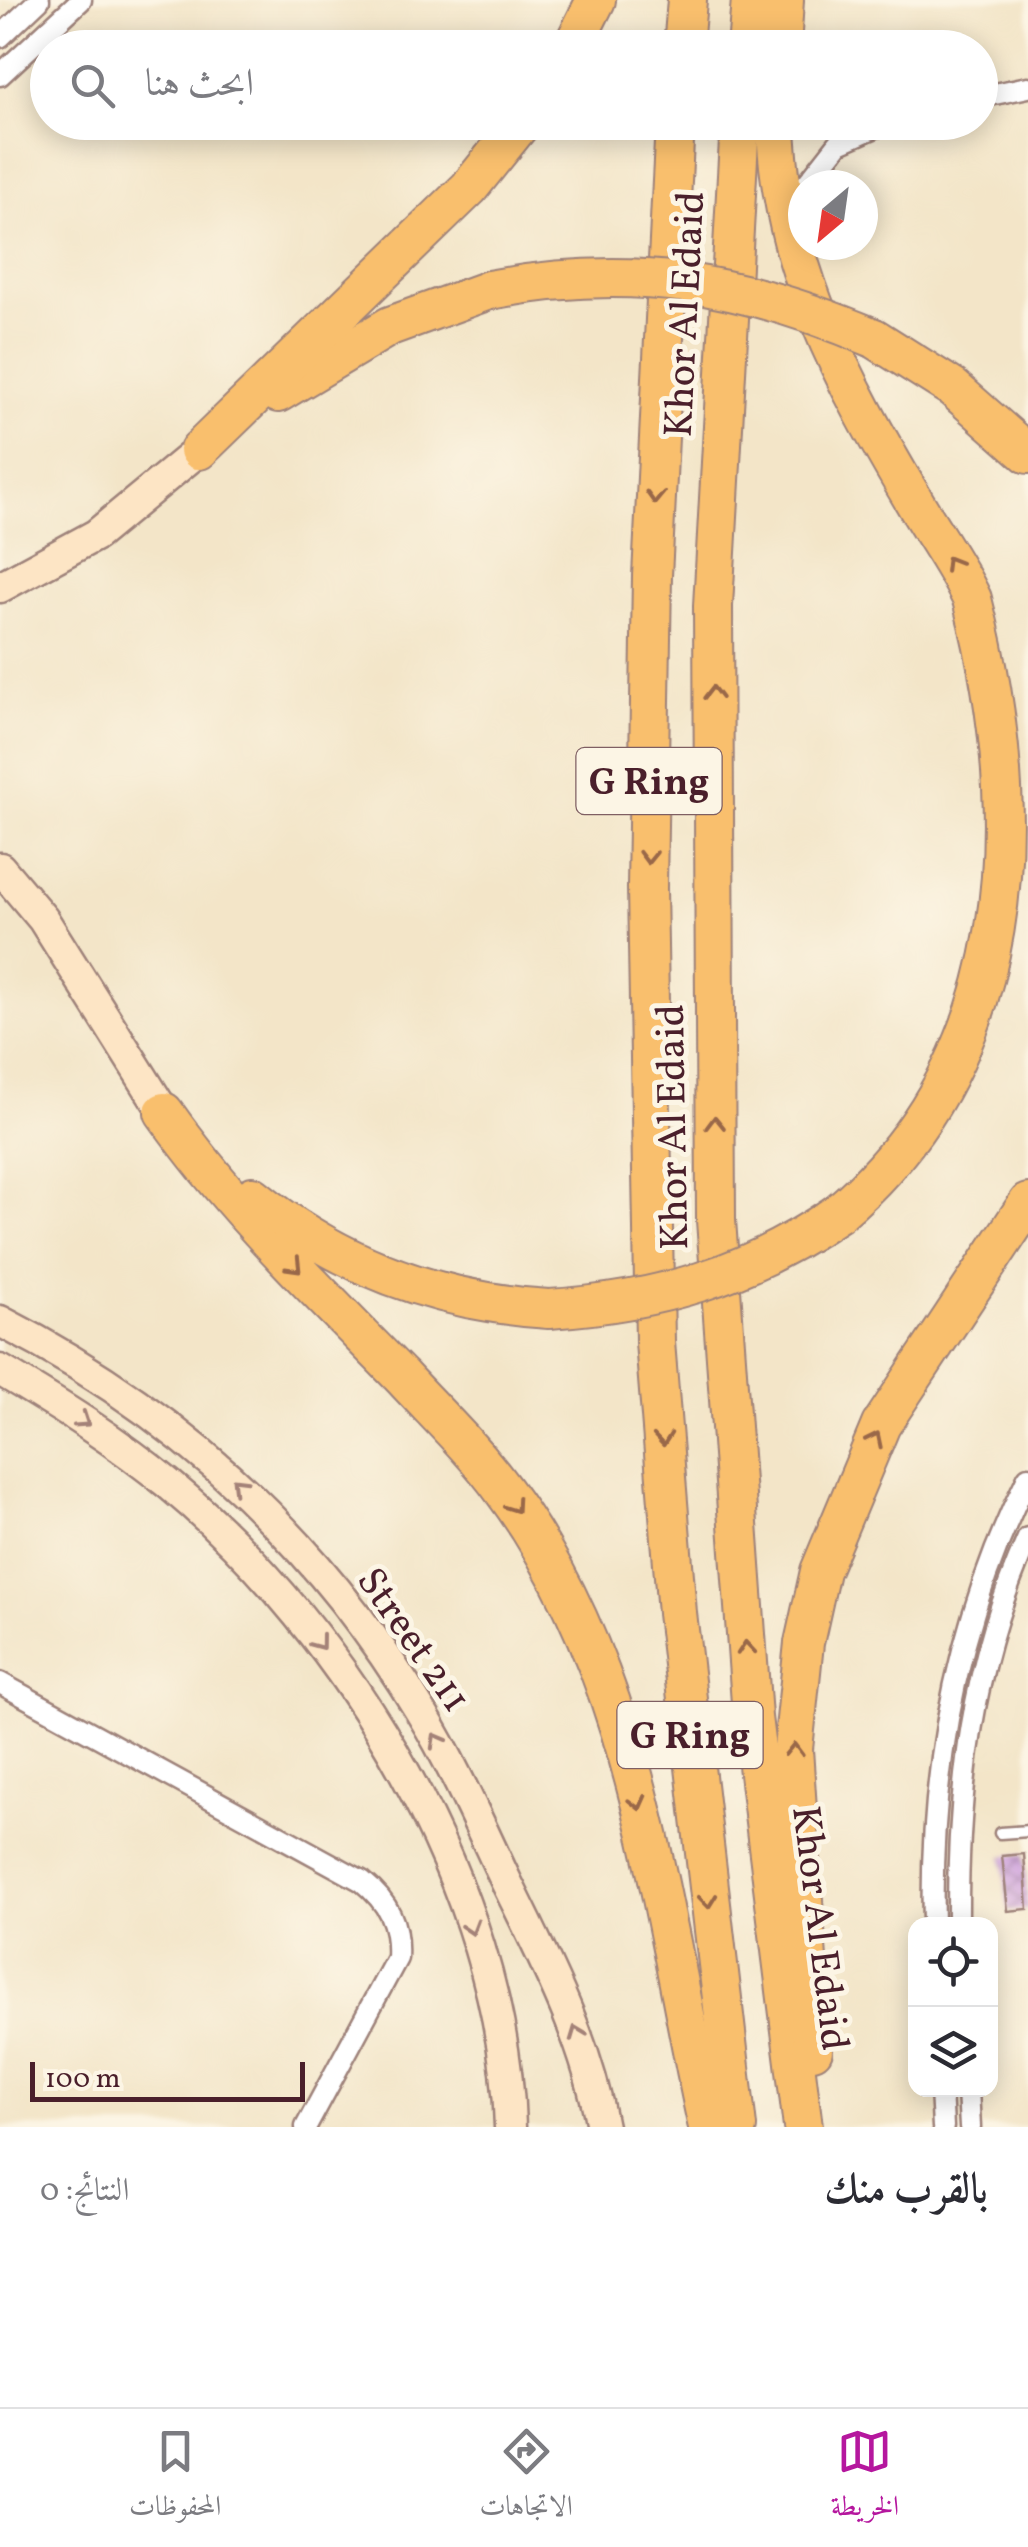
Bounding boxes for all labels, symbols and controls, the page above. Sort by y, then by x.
search box [30,30,998,140]
icon: search [65,58,120,113]
text: ابحث هنا [145,59,254,112]
north arrow [788,170,878,260]
street label: Khor Al Edaid [653,190,721,439]
one-way arrow [645,490,666,506]
one-way arrow [944,556,963,574]
one-way arrow [702,684,724,700]
road number: G Ring [576,748,722,814]
one-way arrow [637,850,658,866]
street label: Khor Al Edaid [645,1003,705,1251]
one-way arrow [704,1114,726,1130]
one-way arrow [283,1255,301,1273]
one-way arrow [72,1409,91,1427]
one-way arrow [651,1431,673,1447]
one-way arrow [863,1431,882,1449]
one-way arrow [232,1478,250,1496]
one-way arrow [502,1494,520,1513]
street label: Street 211 [341,1558,482,1725]
one-way arrow [307,1631,324,1649]
one-way arrow [735,1640,757,1656]
road number: G Ring [618,1702,762,1768]
one-way arrow [429,1733,449,1751]
one-way arrow [783,1742,804,1758]
one-way arrow [626,1794,647,1811]
street label: Khor Al Edaid [775,1803,861,2054]
one-way arrow [697,1894,719,1910]
map controls [908,1917,998,2097]
button: locate [908,1917,998,2007]
one-way arrow [459,1919,479,1936]
button: layers [908,2007,998,2097]
one-way arrow [569,2025,589,2043]
scale bar [30,2057,305,2102]
text: 100 m [45,2060,120,2099]
text: بالقرب منك [824,2162,988,2221]
text: النتائج: 0 [40,2170,129,2214]
tab: المحفوظات [129,2424,221,2533]
tab: الاتجاهات [479,2424,573,2533]
tab: الخريطة [831,2424,899,2533]

